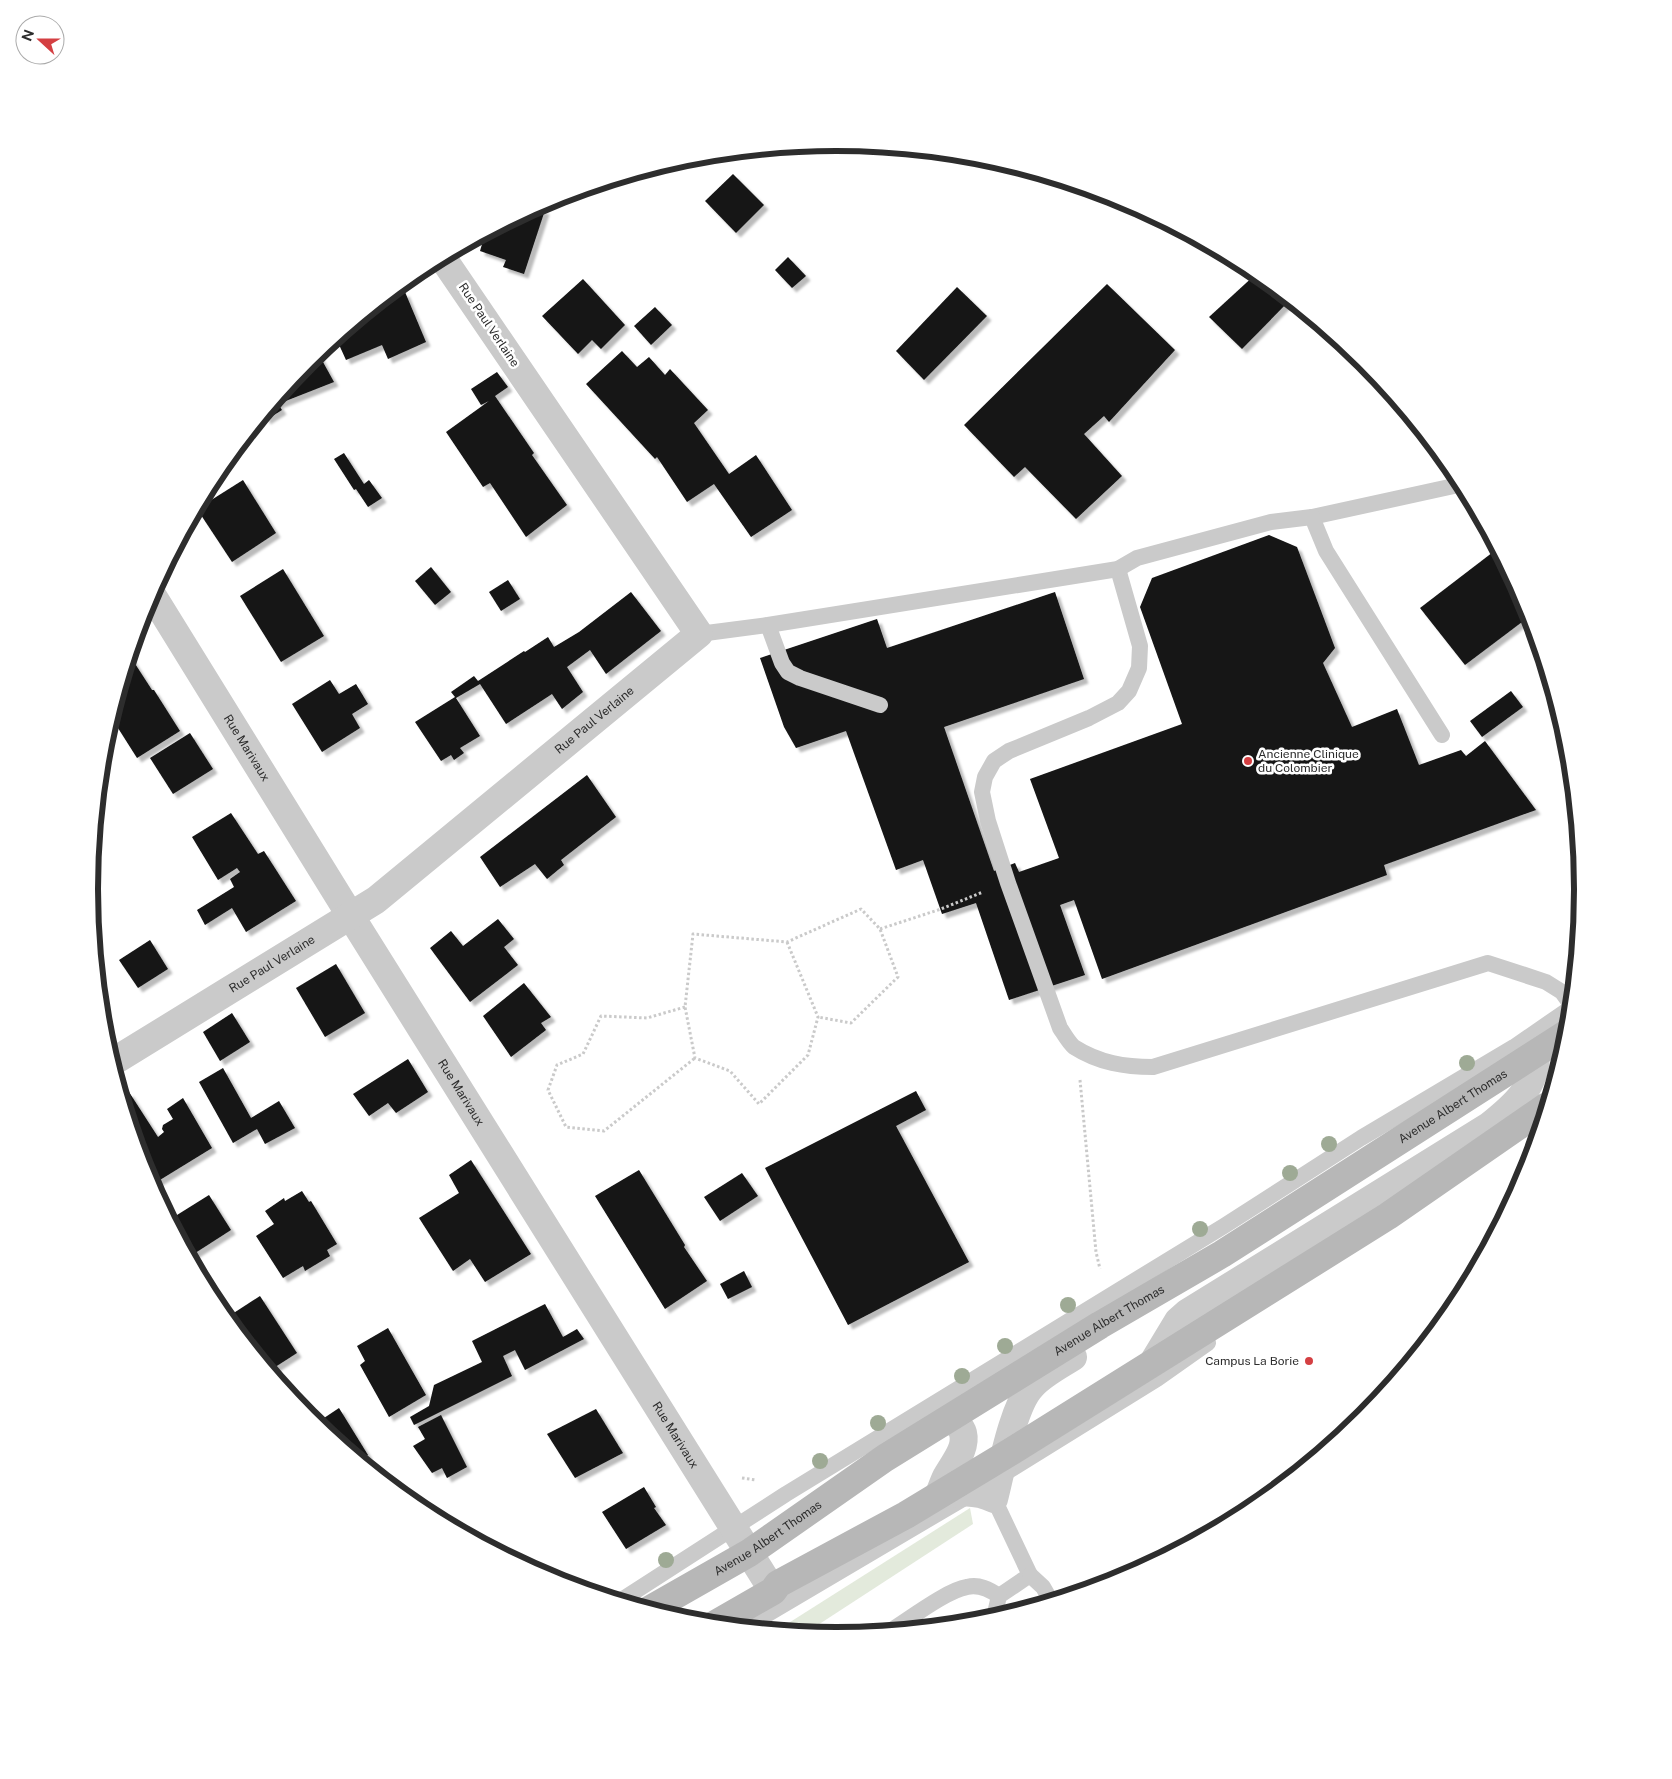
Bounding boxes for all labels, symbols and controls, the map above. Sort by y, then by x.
north arrow [15,15,65,65]
text: N [18,27,37,43]
street label: Rue Paul Verlaine [456,280,522,370]
street label: Rue Paul Verlaine [552,683,637,757]
street label: Rue Marivaux [221,712,273,784]
place label: Ancienne Clinique du Colombier [1258,747,1359,775]
marker: Ancienne Clinique du Colombier [1242,755,1254,767]
street label: Rue Paul Verlaine [226,932,318,996]
street label: Rue Marivaux [435,1057,487,1129]
street label: Avenue Albert Thomas [1396,1066,1510,1146]
street label: Avenue Albert Thomas [1051,1282,1167,1359]
place label: Campus La Borie [1205,1354,1299,1368]
marker: Campus La Borie [1303,1355,1315,1367]
street label: Rue Marivaux [649,1399,702,1471]
street label: Avenue Albert Thomas [711,1497,824,1578]

